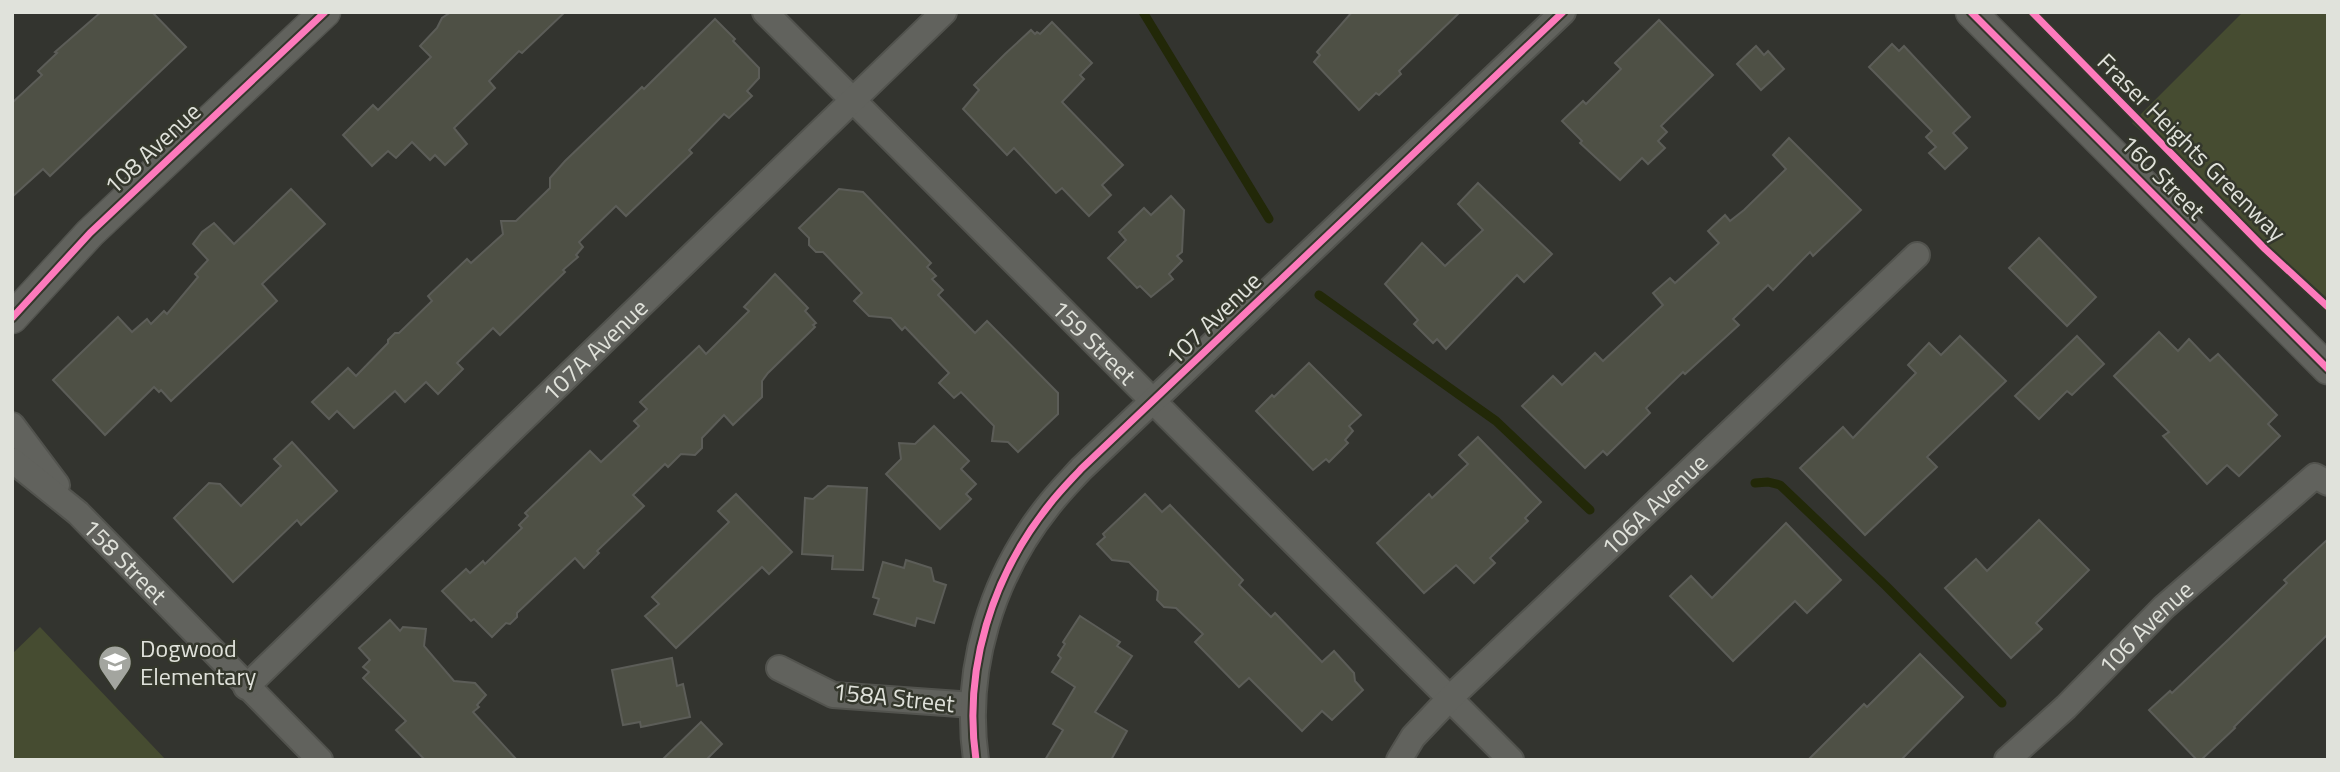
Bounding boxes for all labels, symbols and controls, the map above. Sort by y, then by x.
street label: Fraser Heights Greenway [2089,44,2295,250]
street label: 108 Avenue [96,94,208,202]
street label: 160 Street [2112,126,2214,228]
street label: 107 Avenue [1157,263,1269,373]
street label: 107A Avenue [534,290,656,410]
street label: 159 Street [1043,291,1145,393]
street label: 106A Avenue [1593,445,1715,564]
street label: 158 Street [75,510,176,613]
street label: 106 Avenue [2090,572,2201,682]
place label: Dogwood Elementary [140,630,257,694]
school or university icon: Dogwood Elementary [96,643,134,692]
street label: 158A Street [832,673,957,721]

